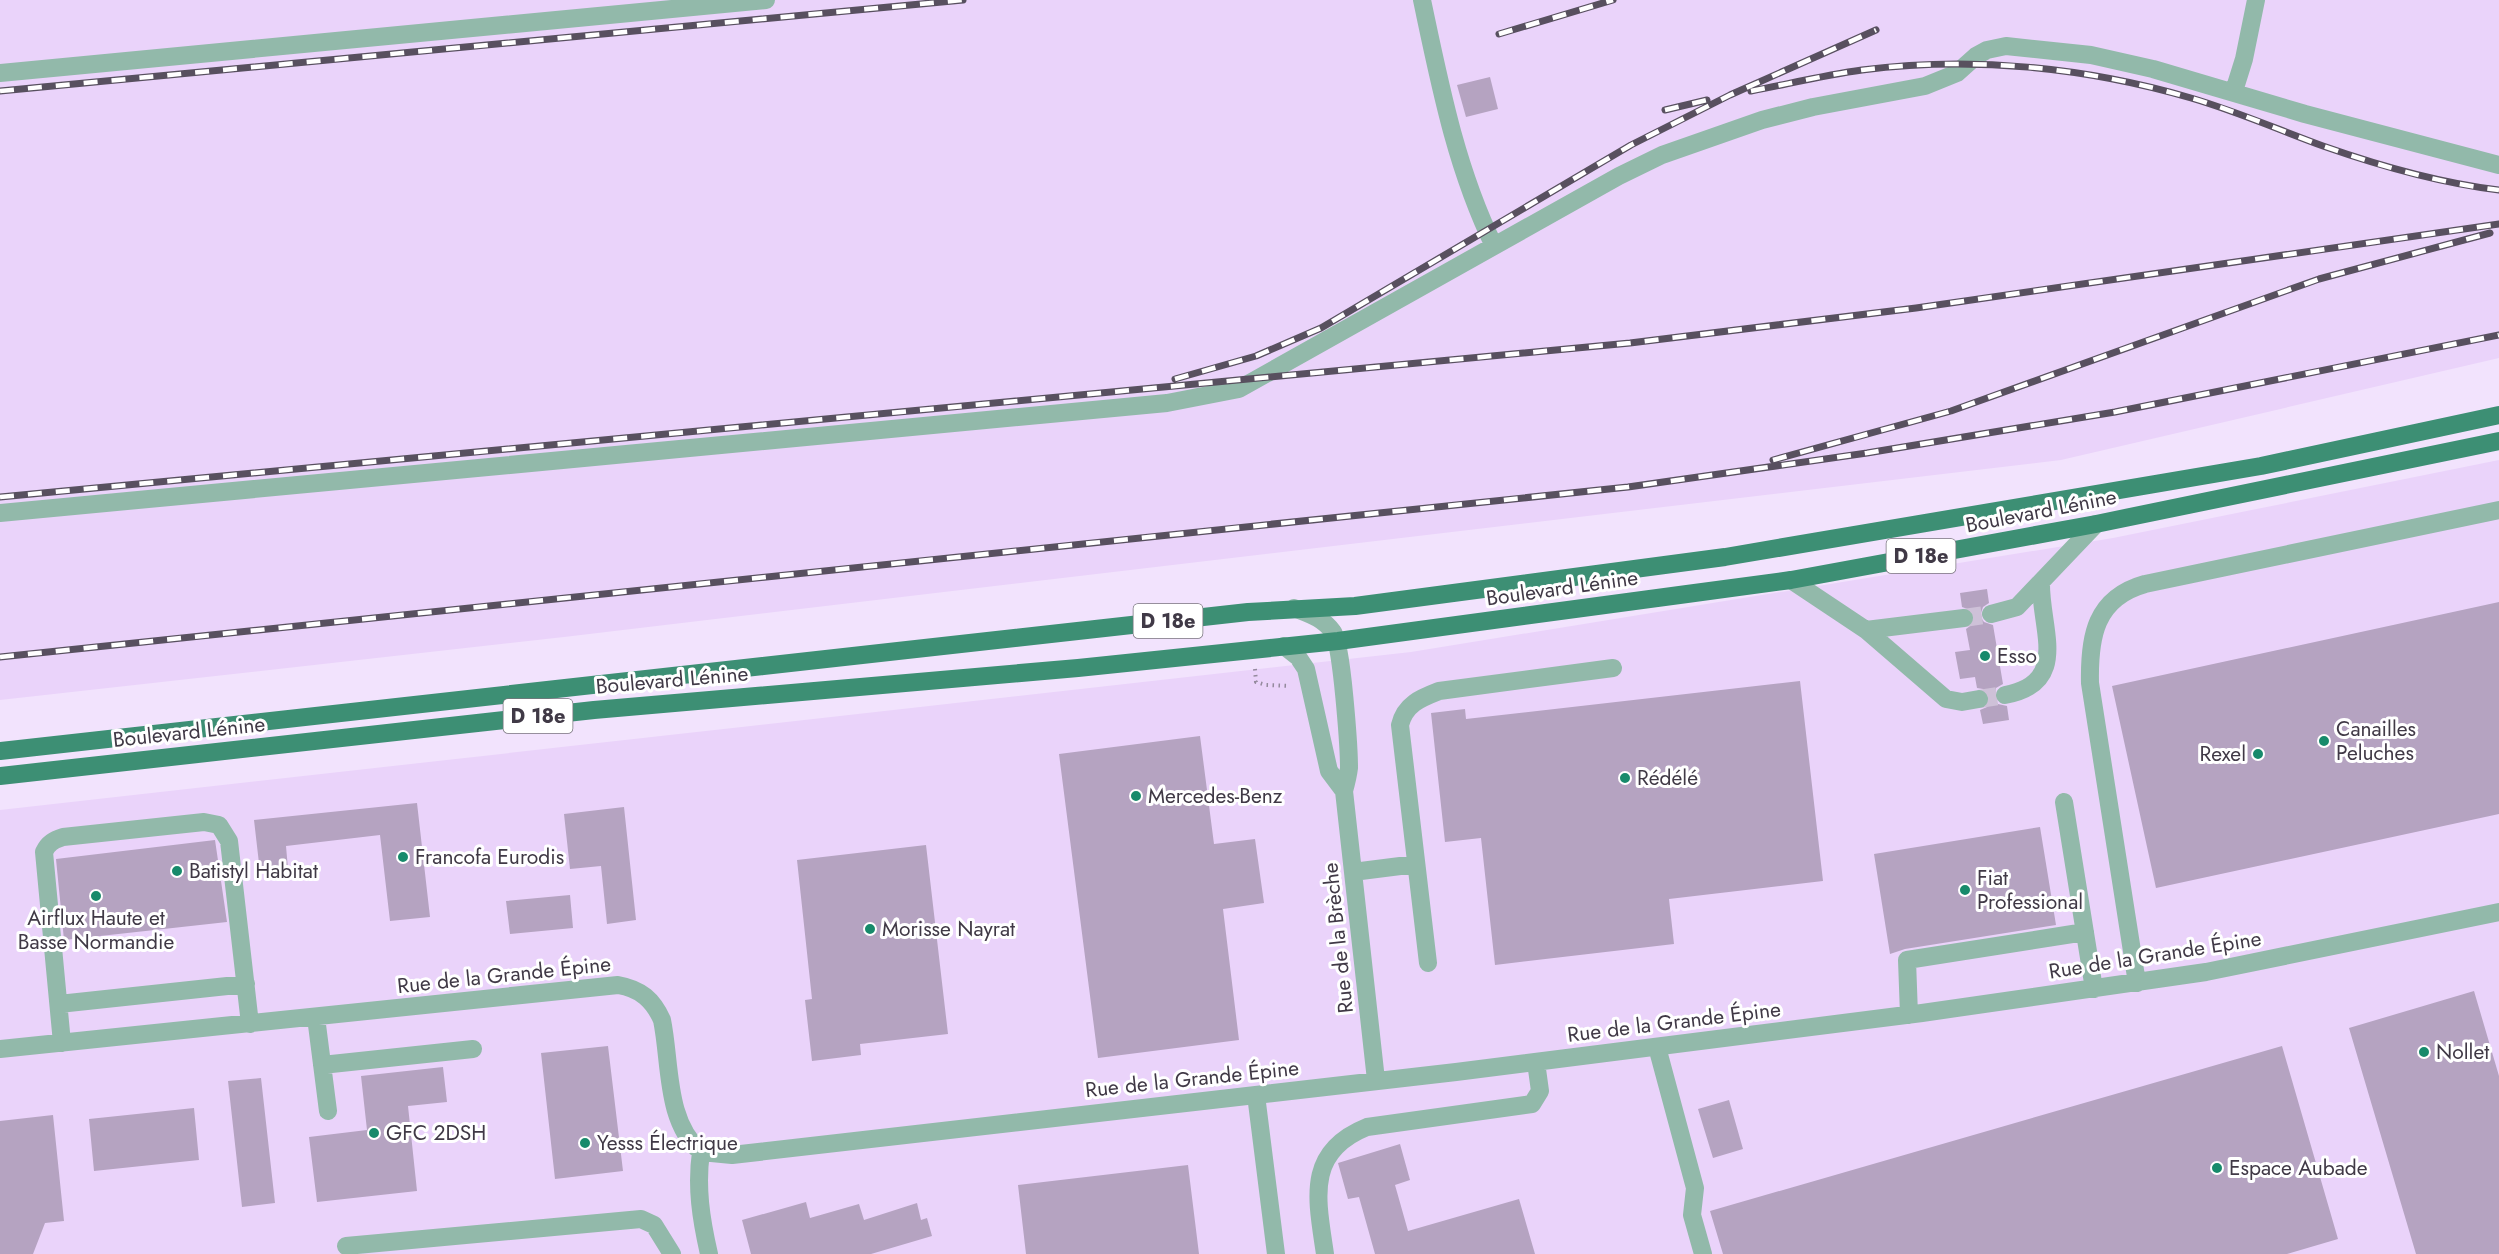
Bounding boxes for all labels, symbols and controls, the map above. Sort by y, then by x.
street label: Boulevard Lénine [1963,482,2119,540]
road number: D 18e [1886,539,1956,573]
street label: Boulevard Lénine [1484,562,1640,613]
road number: D 18e [1134,604,1202,638]
place label: Esso [1997,641,2037,671]
marker: Esso [1978,649,1992,663]
street label: Boulevard Lénine [595,658,750,702]
road number: D 18e [504,699,572,733]
street label: Boulevard Lénine [111,709,267,755]
place label: Canailles Peluches [2336,714,2416,768]
marker: Canailles Peluches [2317,734,2331,748]
place label: Rexel [2200,739,2246,769]
marker: Rexel [2251,747,2265,761]
place label: Rédélé [1637,763,1698,793]
marker: Rédélé [1618,771,1632,785]
place label: Mercedes-Benz [1148,781,1283,811]
marker: Mercedes-Benz [1129,789,1143,803]
place label: Francofa Eurodis [415,842,564,872]
marker: Francofa Eurodis [396,850,410,864]
place label: Batistyl Habitat [189,856,318,886]
street label: Rue de la Brèche [1315,861,1361,1015]
place label: Fiat Professional [1977,863,2083,917]
marker: Batistyl Habitat [170,864,184,878]
marker: Fiat Professional [1958,883,1972,897]
marker: Airflux Haute et Basse Normandie [89,889,103,903]
place label: Airflux Haute et Basse Normandie [18,903,174,957]
place label: Morisse Nayrat [882,914,1015,944]
marker: Morisse Nayrat [863,922,877,936]
street label: Rue de la Grande Épine [2047,923,2264,987]
street label: Rue de la Grande Épine [396,949,613,1001]
street label: Rue de la Grande Épine [1566,994,1783,1050]
place label: Nollet [2436,1037,2489,1067]
marker: Nollet [2417,1045,2431,1059]
street label: Rue de la Grande Épine [1084,1053,1301,1105]
place label: GFC 2DSH [386,1118,486,1148]
marker: GFC 2DSH [367,1126,381,1140]
place label: Yesss Électrique [597,1128,738,1158]
marker: Yesss Électrique [578,1136,592,1150]
place label: Espace Aubade [2229,1153,2368,1183]
marker: Espace Aubade [2210,1161,2224,1175]

